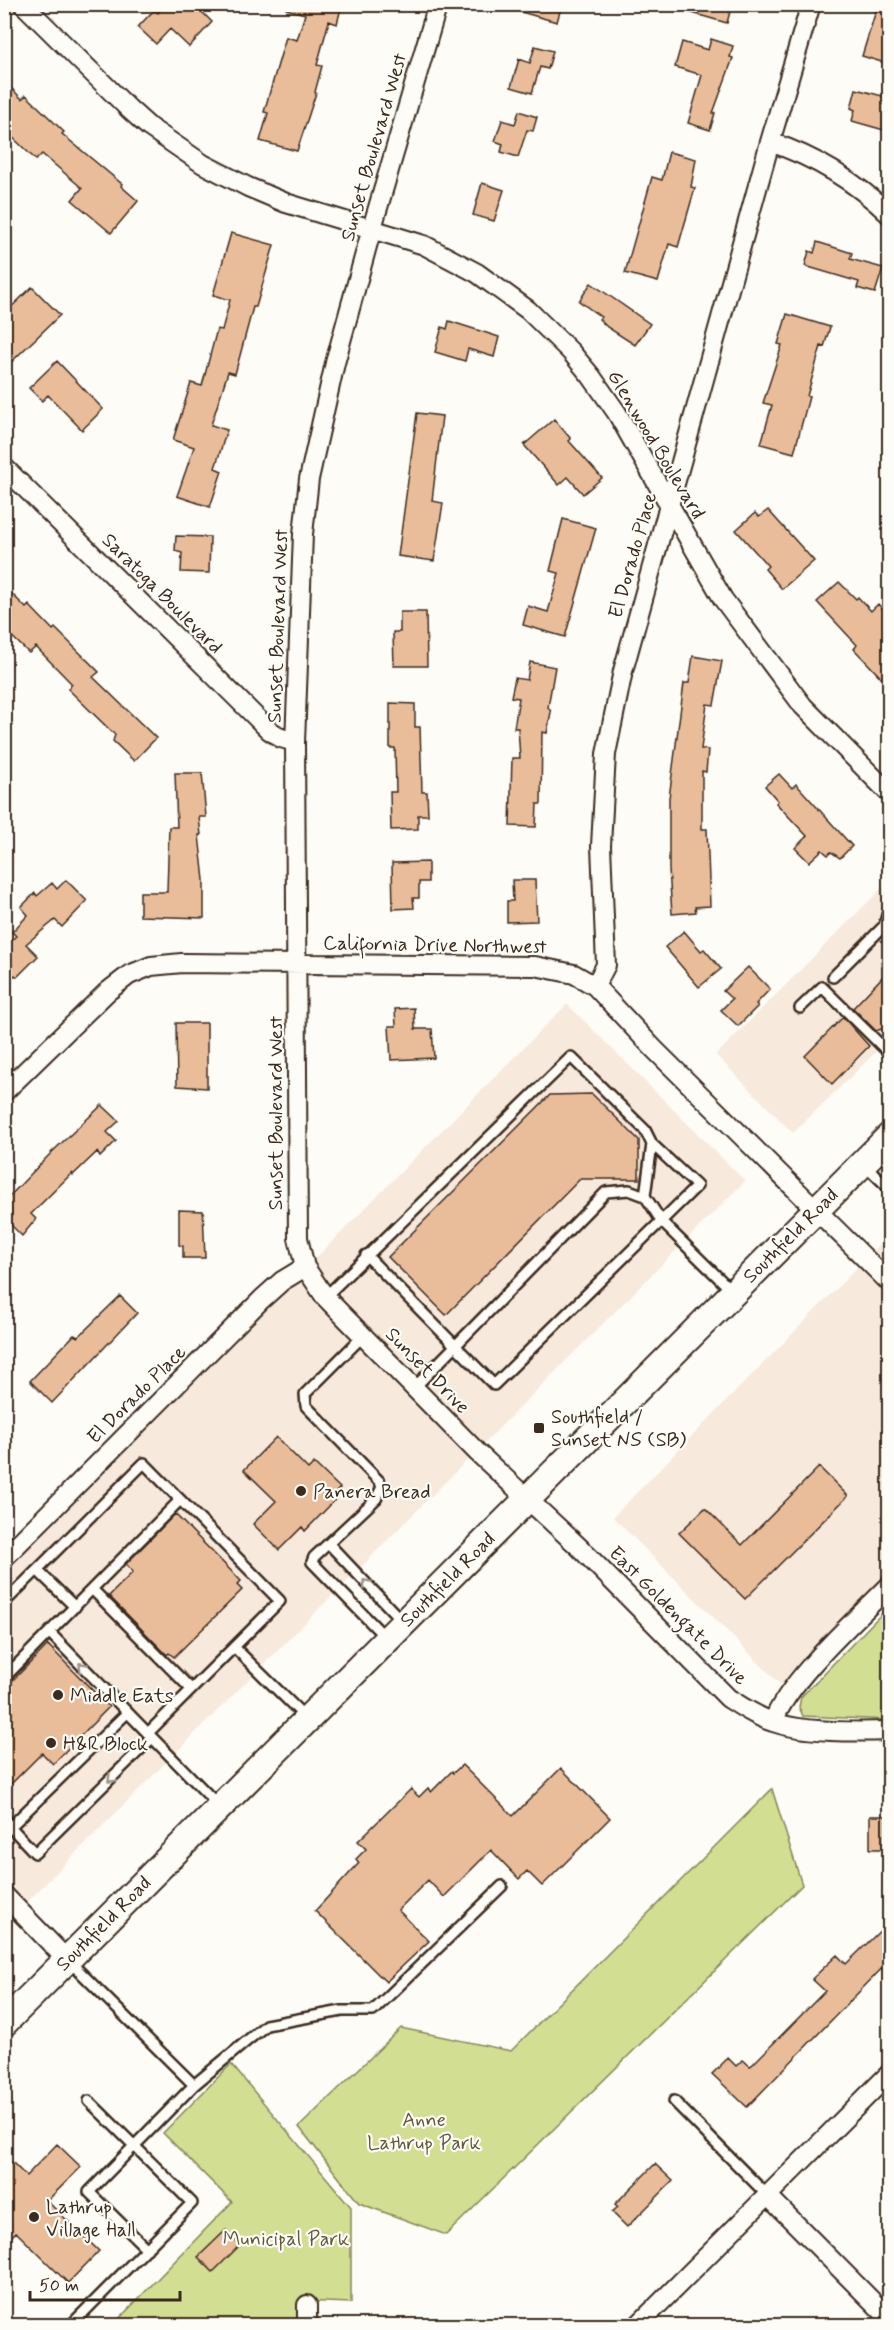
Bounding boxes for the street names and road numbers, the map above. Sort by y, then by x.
street label: Sunset Boulevard West [335,50,414,245]
street label: Glenwood Boulevard [601,365,711,524]
street label: El Dorado Place [603,489,664,622]
street label: Saratoga Boulevard [95,528,228,661]
street label: Sunset Boulevard West [262,528,295,724]
street label: California Drive Northwest [323,930,547,963]
street label: Sunset Boulevard West [263,1016,290,1210]
street label: Southfield Road [737,1182,845,1290]
street label: Sunset Drive [379,1322,475,1420]
street label: El Dorado Place [82,1340,193,1451]
street label: Southfield Road [394,1526,502,1634]
street label: East Goldengate Drive [601,1541,753,1693]
street label: Southfield Road [50,1870,158,1978]

